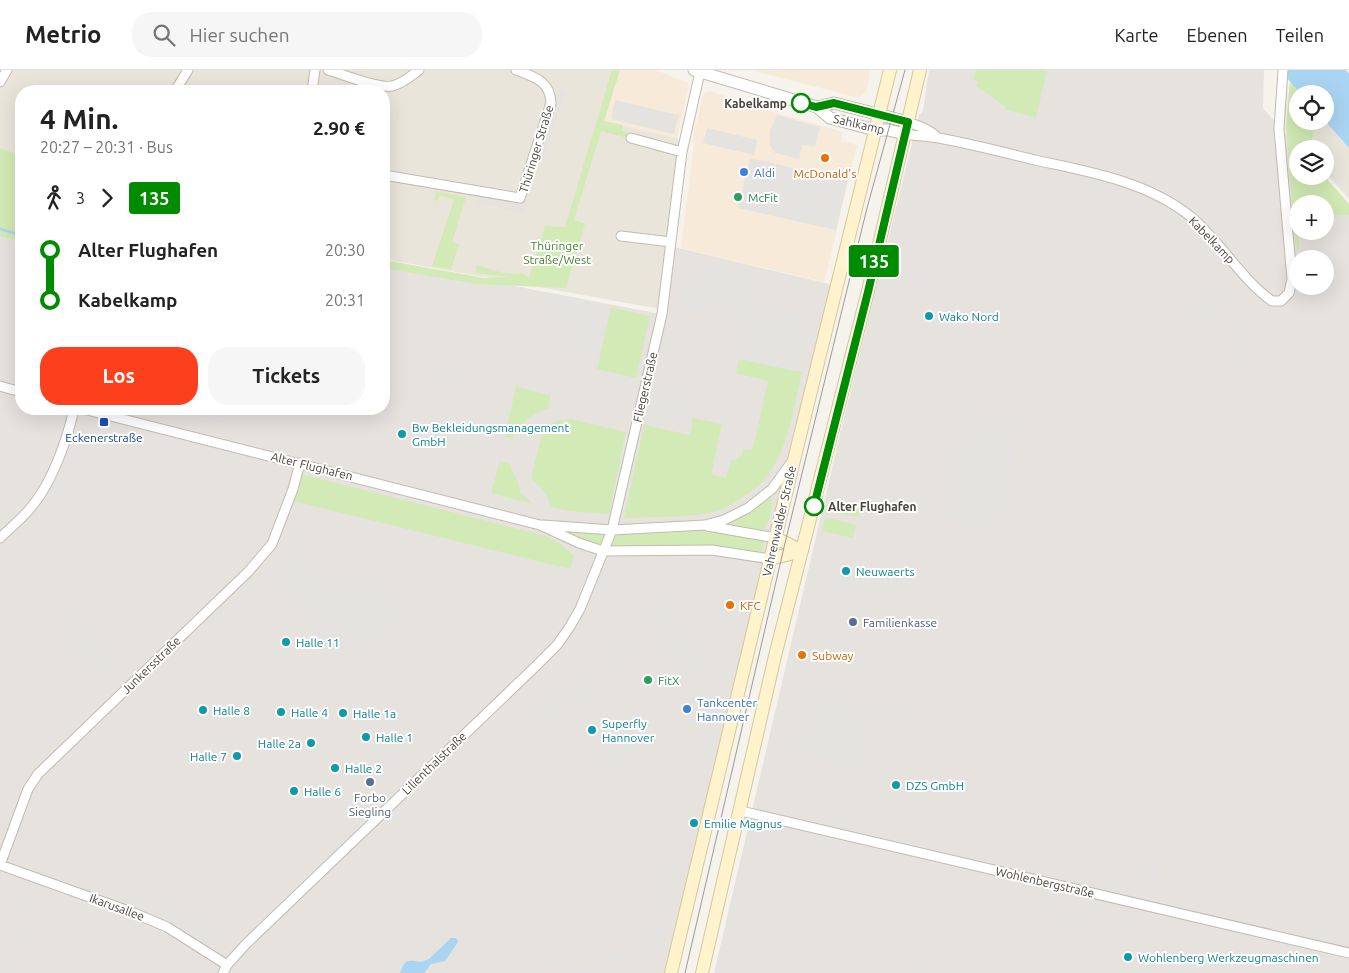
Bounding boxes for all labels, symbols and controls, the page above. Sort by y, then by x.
search box [132,12,482,57]
text: Metrio [25,21,102,48]
icon: search [150,21,178,49]
text: Hier suchen [190,24,290,46]
text: Karte [1115,25,1159,45]
text: Ebenen [1187,25,1248,45]
text: Teilen [1276,25,1324,45]
map controls [1289,85,1334,295]
button: locate [1289,85,1334,130]
marker: Kabelkamp [791,93,811,113]
place label: Kabelkamp [724,97,787,110]
text: 4 Min. [40,103,118,134]
street label: Thüringer Straße [516,104,556,194]
street label: Sahlkamp [832,112,886,136]
text: 2.90 € [313,117,365,139]
text: 20:27 – 20:31 · Bus [40,138,173,156]
button: layers [1289,140,1334,185]
marker: McDonald's [819,152,831,164]
marker: Aldi [738,166,750,178]
place label: Aldi [754,166,775,179]
place label: McDonald's [794,167,856,180]
icon: walk [40,184,68,212]
icon: forward [93,184,121,212]
text: 135 [139,188,170,208]
text: 3 [76,189,85,207]
marker: McFit [732,191,744,203]
place label: McFit [748,191,778,204]
button: + [1289,195,1334,240]
street label: Kabelkamp [1187,214,1237,266]
text: Alter Flughafen [78,239,218,261]
park label: Thüringer Straße/West [523,239,591,266]
text: 20:30 [325,241,365,259]
line badge: 135 [845,245,903,277]
button: − [1289,250,1334,295]
text: 135 [859,251,889,271]
text: Kabelkamp [78,289,177,311]
text: 20:31 [325,291,365,309]
marker: Wako Nord [923,310,935,322]
place label: Wako Nord [939,310,999,323]
button: Los [40,347,198,405]
button: Tickets [208,347,365,405]
street label: Fliegerstraße [631,351,659,423]
marker: Eckenerstraße [98,416,110,428]
place label: Bw Bekleidungsmanagement GmbH [412,421,569,448]
marker: Bw Bekleidungsmanagement GmbH [396,428,408,440]
place label: Eckenerstraße [65,431,143,444]
street label: Alter Flughafen [270,450,354,482]
street label: Vahrenwalder Straße [760,464,798,578]
marker: Alter Flughafen [804,496,824,516]
place label: Alter Flughafen [828,500,917,513]
marker: Neuwaerts [840,565,852,577]
place label: Neuwaerts [856,565,915,578]
marker: KFC [724,599,736,611]
place label: KFC [740,599,762,612]
marker: Familienkasse [847,616,859,628]
place label: Familienkasse [863,616,937,629]
street label: Junkersstraße [119,634,183,696]
marker: Halle 11 [280,636,292,648]
place label: Halle 11 [296,636,340,649]
marker: Subway [796,649,808,661]
place label: Subway [812,649,854,662]
marker: FitX [642,674,654,686]
place label: FitX [658,674,680,687]
place label: Tankcenter Hannover [697,696,757,723]
marker: Tankcenter Hannover [681,703,693,715]
marker: Halle 8 [197,704,209,716]
place label: Halle 8 [213,704,250,717]
marker: Halle 4 [275,706,287,718]
place label: Halle 4 [291,706,328,719]
marker: Halle 1a [337,707,349,719]
place label: Halle 1a [353,707,396,720]
place label: Superfly Hannover [602,717,655,744]
marker: Superfly Hannover [586,724,598,736]
street label: Lilienthalstraße [399,729,469,797]
marker: Halle 1 [360,731,372,743]
place label: Halle 1 [376,731,413,744]
place label: Halle 2a [258,737,301,750]
marker: Halle 2a [305,737,317,749]
place label: Halle 7 [190,750,227,763]
marker: Halle 7 [231,750,243,762]
marker: Halle 2 [329,762,341,774]
place label: Halle 2 [345,762,382,775]
marker: Forbo Siegling [364,776,376,788]
marker: DZS GmbH [890,779,902,791]
place label: DZS GmbH [906,779,964,792]
marker: Halle 6 [288,785,300,797]
place label: Halle 6 [304,785,341,798]
place label: Forbo Siegling [349,791,391,818]
marker: Emilie Magnus [688,817,700,829]
place label: Emilie Magnus [704,817,782,830]
street label: Wohlenbergstraße [994,864,1096,900]
street label: Ikarusallee [88,891,146,923]
marker: Wohlenberg Werkzeugmaschinen [1122,951,1134,963]
place label: Wohlenberg Werkzeugmaschinen [1138,951,1319,964]

